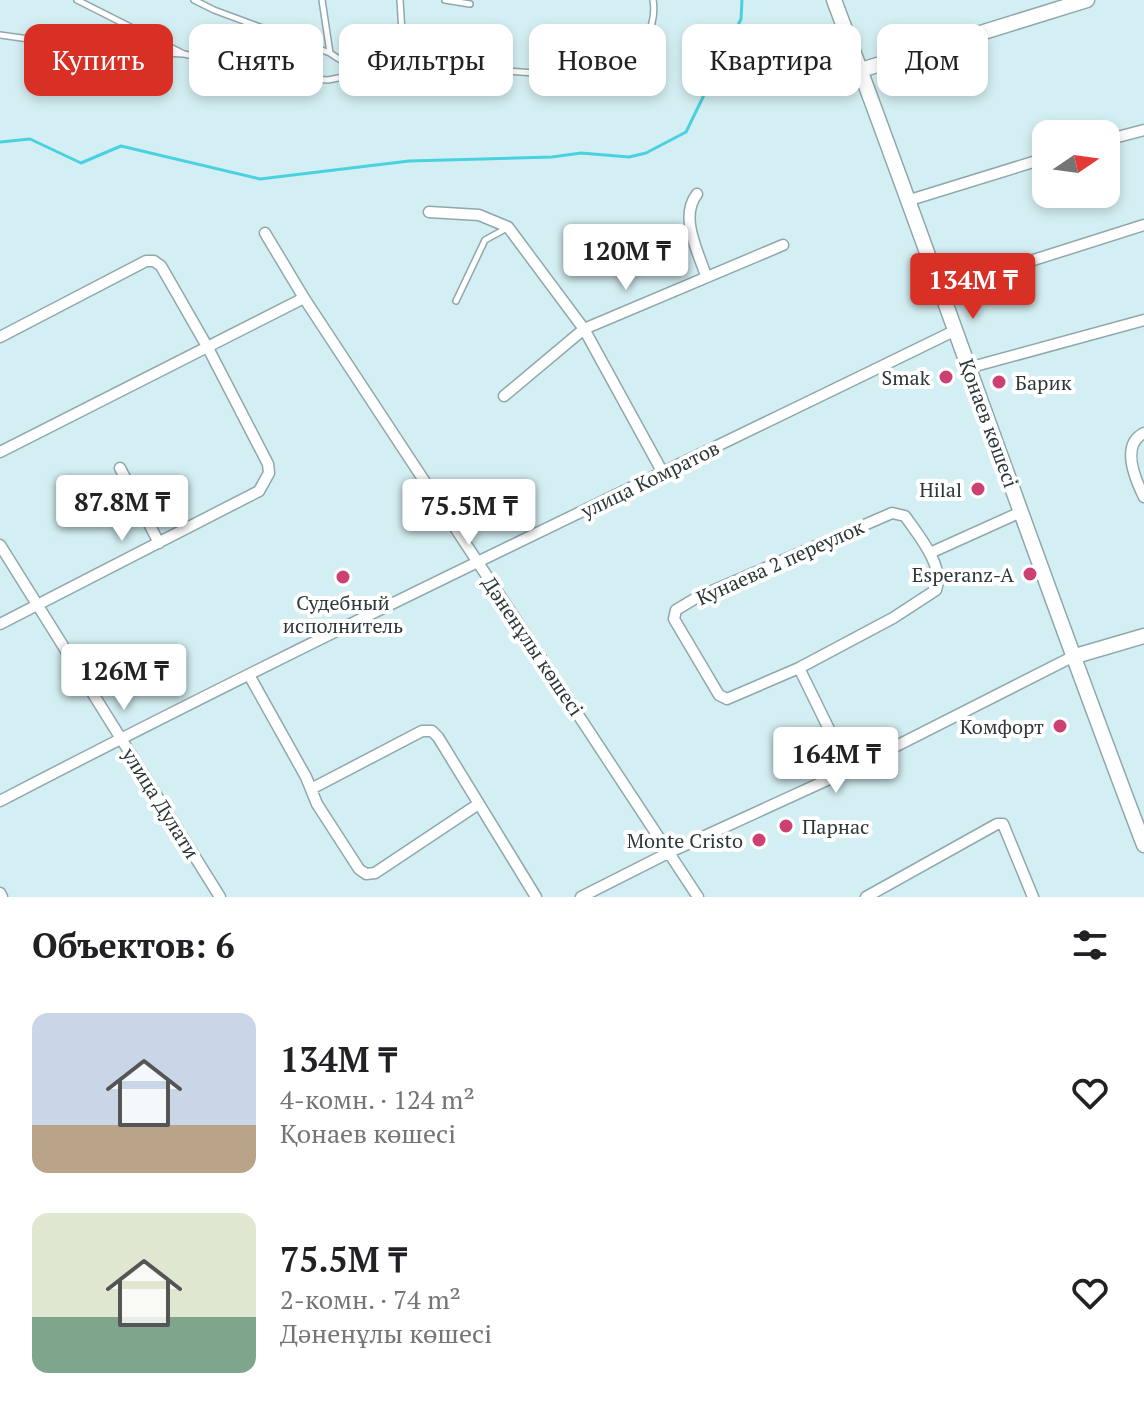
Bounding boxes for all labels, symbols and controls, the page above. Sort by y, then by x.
chip: Купить [24,24,173,96]
chip: Снять [189,24,323,96]
chip: Фильтры [339,24,513,96]
chip: Новое [529,24,666,96]
chip: Квартира [682,24,861,96]
chip: Дом [877,24,988,96]
north arrow [1032,120,1120,208]
map controls [1032,120,1120,208]
pin: 120M ₸ [561,224,691,292]
text: 120M ₸ [581,233,671,267]
pin: 134M ₸ [908,253,1038,321]
text: 134M ₸ [928,262,1018,296]
street label: Қонаев көшесі [953,355,1025,491]
place label: Smak [882,364,931,391]
marker: Smak [937,368,955,386]
place label: Барик [1015,369,1072,396]
marker: Барик [990,373,1008,391]
street label: улица Комратов [575,434,724,525]
pin: 87.8M ₸ [48,475,196,543]
place label: Hilal [919,476,962,503]
pin: 75.5M ₸ [395,479,543,547]
marker: Hilal [969,480,987,498]
text: 87.8M ₸ [74,484,170,518]
text: 75.5M ₸ [420,488,518,522]
street label: Кунаева 2 переулок [692,513,868,611]
place label: Esperanz-A [912,561,1014,588]
marker: Esperanz-A [1021,565,1039,583]
marker: Судебный исполнитель [334,568,352,586]
street label: Дәненұлы көшесі [476,571,590,721]
place label: Судебный исполнитель [283,589,403,639]
pin: 126M ₸ [59,644,189,712]
text: 126M ₸ [79,653,169,687]
place label: Комфорт [960,713,1044,740]
marker: Комфорт [1051,717,1069,735]
pin: 164M ₸ [771,727,901,795]
text: 164M ₸ [791,736,881,770]
street label: улица Дулати [116,742,206,864]
place label: Парнас [802,813,869,840]
marker: Парнас [777,817,795,835]
place label: Monte Cristo [627,827,743,854]
marker: Monte Cristo [750,831,768,849]
text: Объектов: 6 [32,923,235,968]
icon: filters [1068,923,1112,967]
text: 134M ₸ [280,1037,397,1082]
icon: home [96,1045,192,1141]
icon: heart [1068,1071,1112,1115]
text: 4-комн. · 124 m² [280,1082,475,1116]
text: Қонаев көшесі [280,1116,456,1150]
text: 75.5M ₸ [280,1237,407,1282]
icon: home [96,1245,192,1341]
icon: heart [1068,1271,1112,1315]
text: 2-комн. · 74 m² [280,1282,461,1316]
text: Дәненұлы көшесі [280,1316,492,1350]

